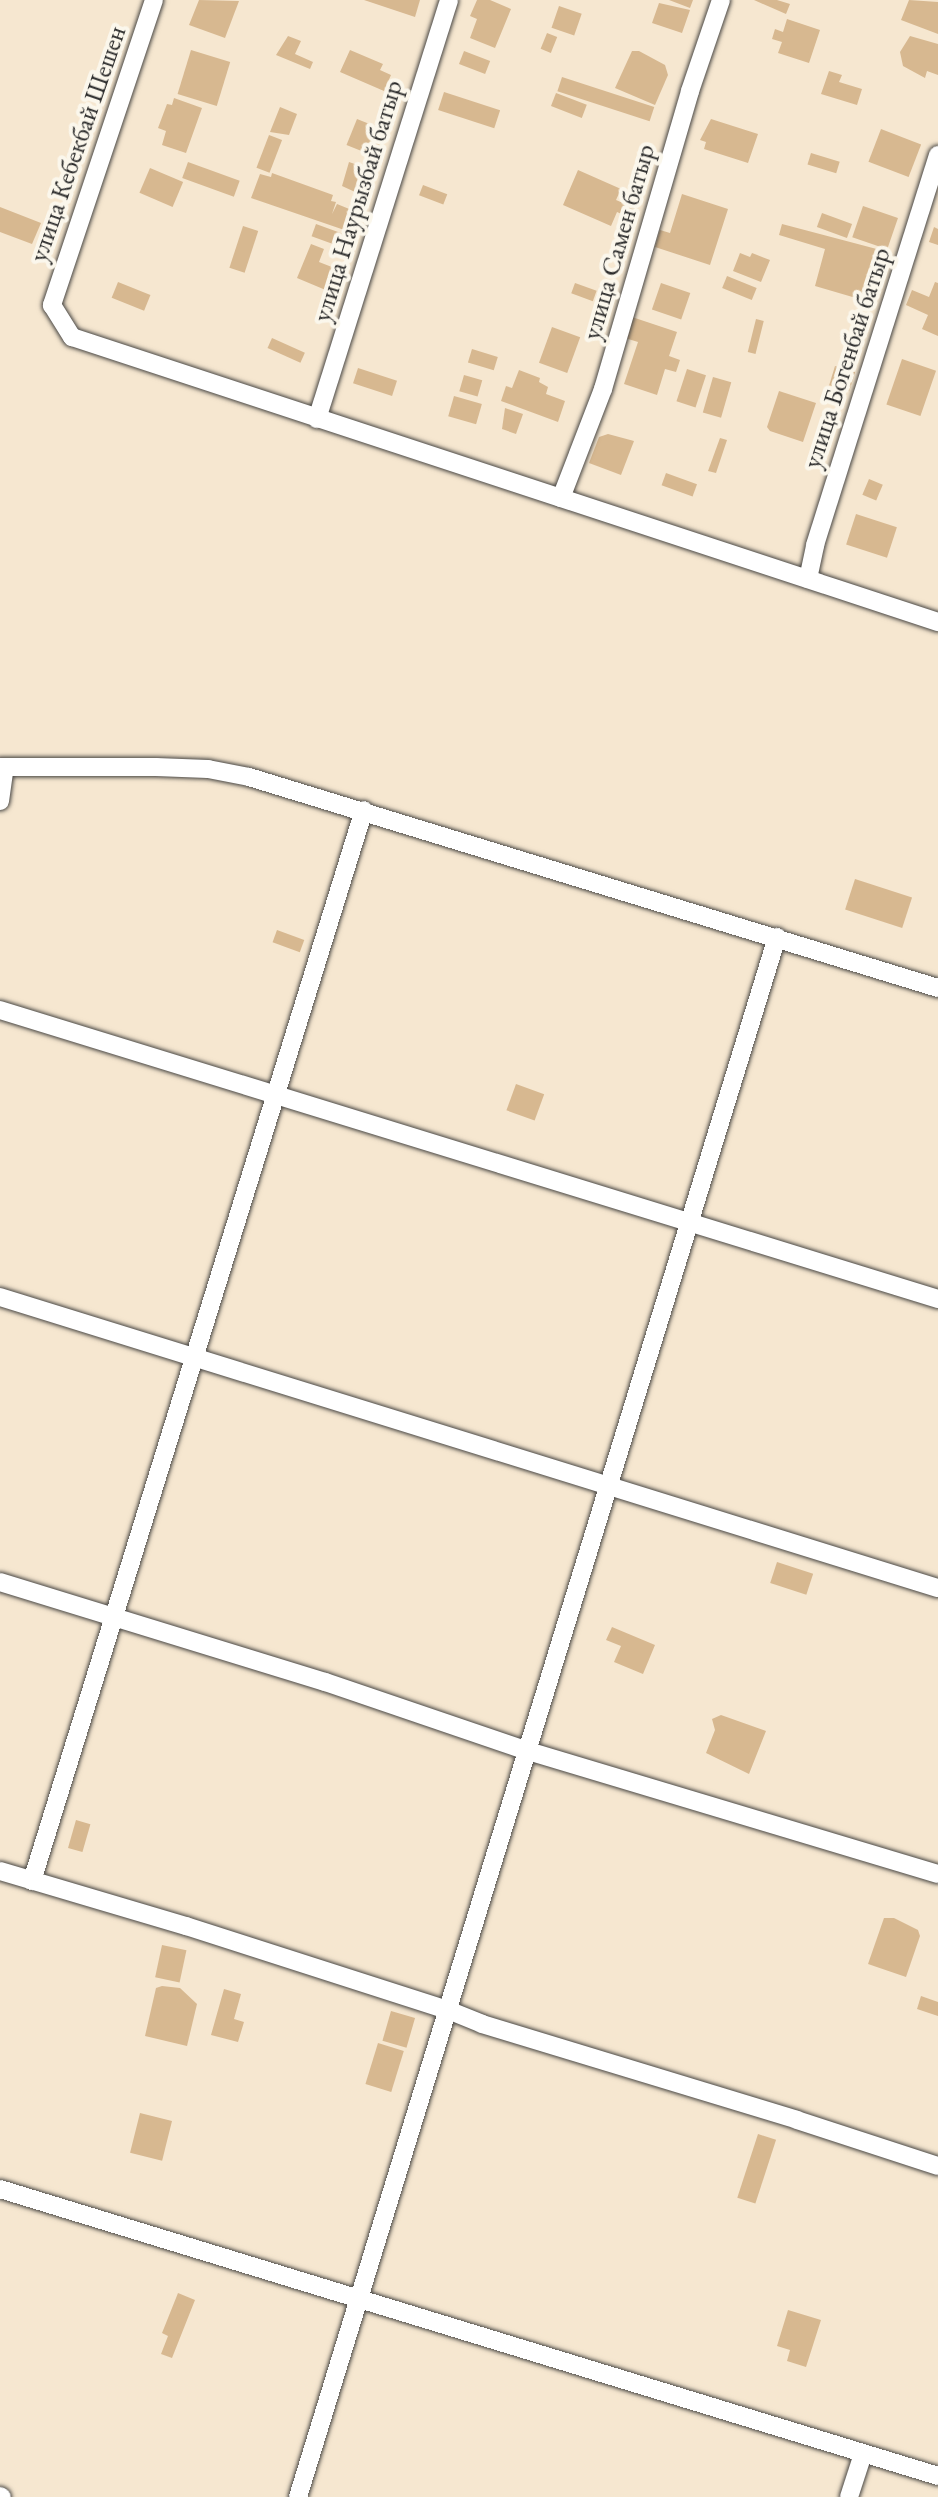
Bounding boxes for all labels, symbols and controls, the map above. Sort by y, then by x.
street label: улица Кебекбай Шешен [23,22,133,266]
street label: улица Наурызбай батыр [306,76,410,326]
street label: улица Самен батыр [576,141,662,343]
street label: улица Богенбай батыр [797,244,897,472]

